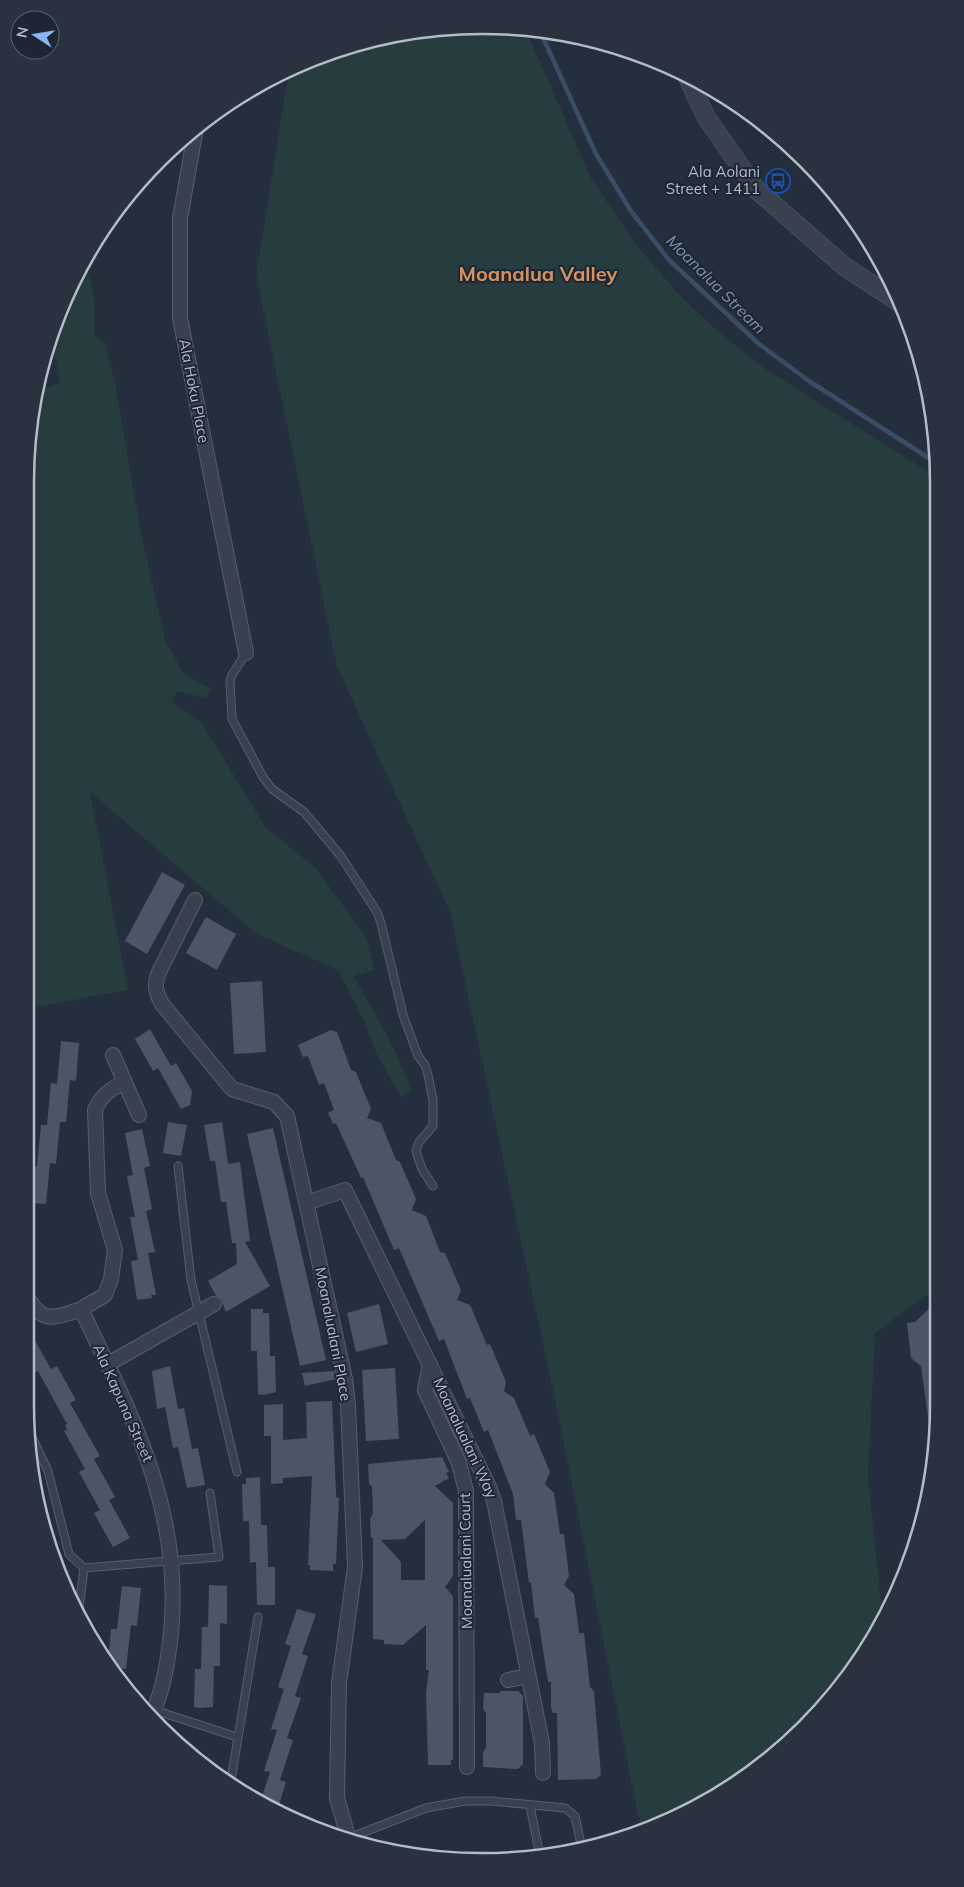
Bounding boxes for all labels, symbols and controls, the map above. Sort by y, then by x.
north arrow [10,10,60,60]
text: N [12,25,32,39]
place label: Ala Aolani Street + 1411 [666,162,760,198]
bus stop icon: Ala Aolani Street + 1411 [765,168,791,194]
water label: Moanalua Stream [662,230,770,338]
district label: Moanalua Valley [459,261,618,286]
street label: Ala Hoku Place [175,337,214,445]
street label: Moanalualani Place [311,1265,356,1403]
street label: Ala Kapuna Street [89,1341,158,1465]
street label: Moanalualani Way [429,1374,502,1501]
street label: Moanalualani Court [455,1493,476,1629]

